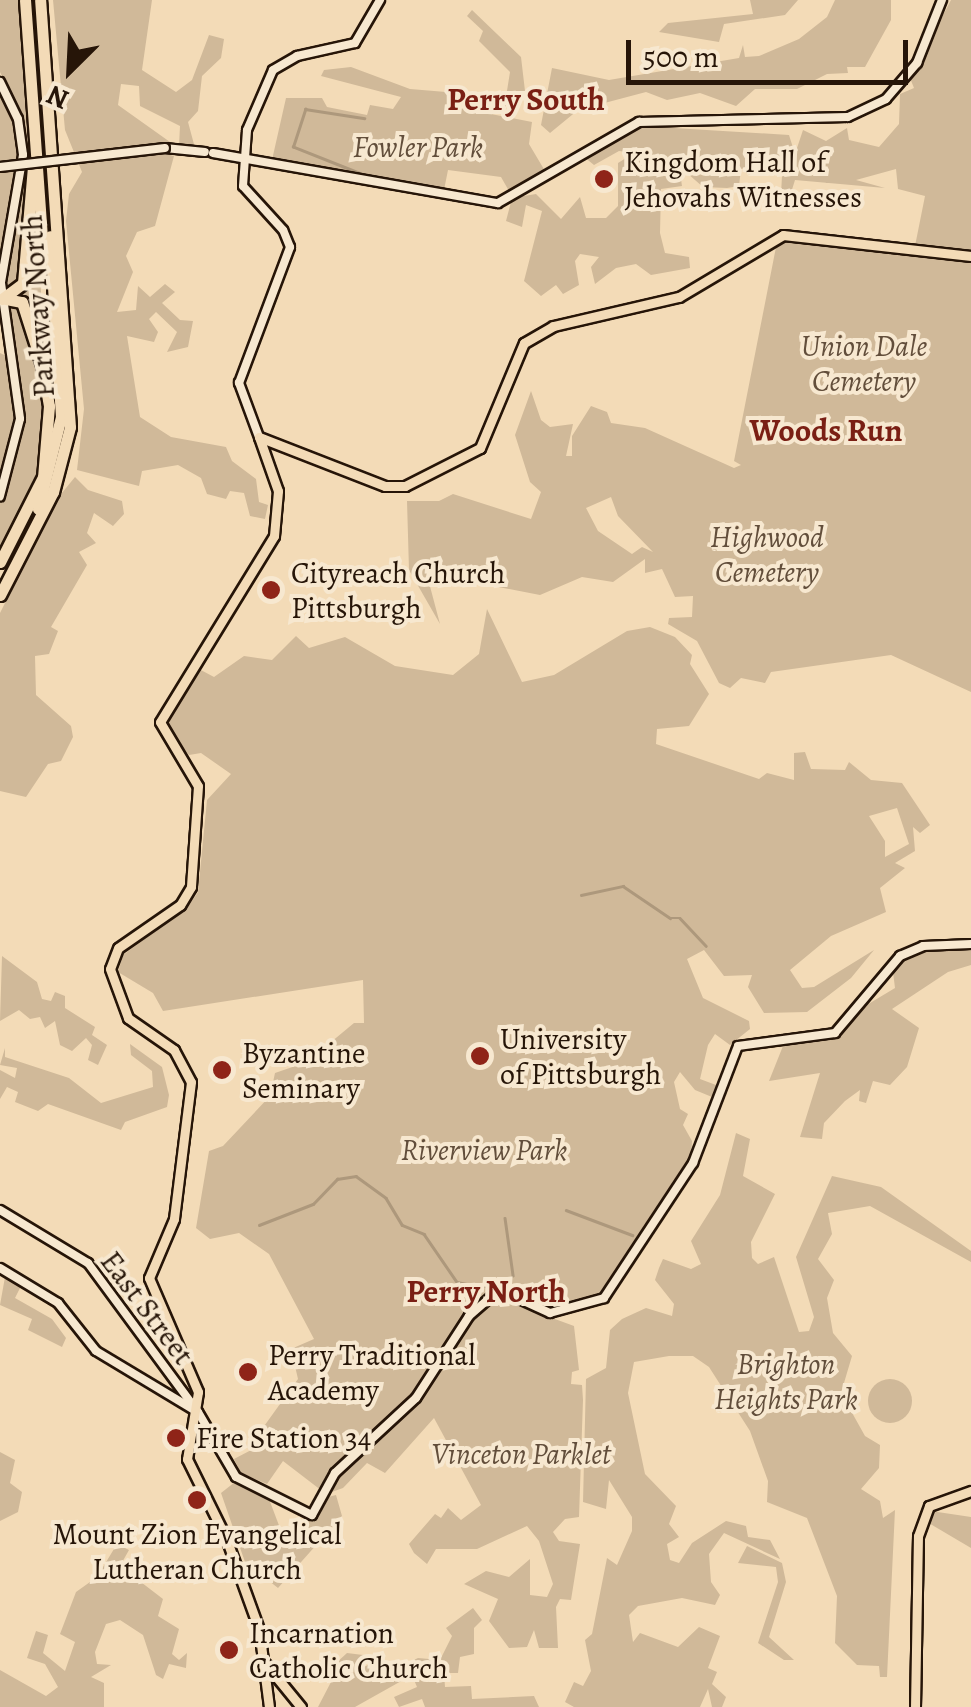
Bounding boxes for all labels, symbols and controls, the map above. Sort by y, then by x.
north arrow [20,20,120,120]
scale bar [631,20,914,82]
text: 500 m [643,37,719,77]
text: N [41,76,75,119]
district label: Perry South [447,80,605,118]
park label: Fowler Park [353,129,483,165]
place label: Kingdom Hall of Jehovahs Witnesses [624,144,862,214]
marker: Kingdom Hall of Jehovahs Witnesses [593,168,615,190]
street label: Parkway North [14,213,62,399]
park label: Union Dale Cemetery [801,328,927,398]
district label: Woods Run [750,411,902,449]
park label: Highwood Cemetery [710,519,824,590]
place label: Cityreach Church Pittsburgh [291,555,505,626]
marker: Cityreach Church Pittsburgh [260,579,282,601]
place label: University of Pittsburgh [500,1021,661,1092]
place label: Byzantine Seminary [242,1035,365,1106]
marker: University of Pittsburgh [469,1045,491,1067]
marker: Byzantine Seminary [211,1059,233,1081]
park label: Riverview Park [401,1132,567,1168]
street label: East Street [93,1244,201,1372]
district label: Perry North [406,1272,566,1310]
place label: Perry Traditional Academy [268,1337,476,1408]
park label: Brighton Heights Park [714,1346,858,1416]
marker: Perry Traditional Academy [237,1361,259,1383]
place label: Fire Station 34 [196,1420,371,1456]
marker: Fire Station 34 [165,1427,187,1449]
park label: Vinceton Parklet [431,1436,611,1472]
marker: Mount Zion Evangelical Lutheran Church [186,1489,208,1511]
place label: Mount Zion Evangelical Lutheran Church [52,1516,342,1586]
place label: Incarnation Catholic Church [249,1615,448,1686]
marker: Incarnation Catholic Church [218,1639,240,1661]

